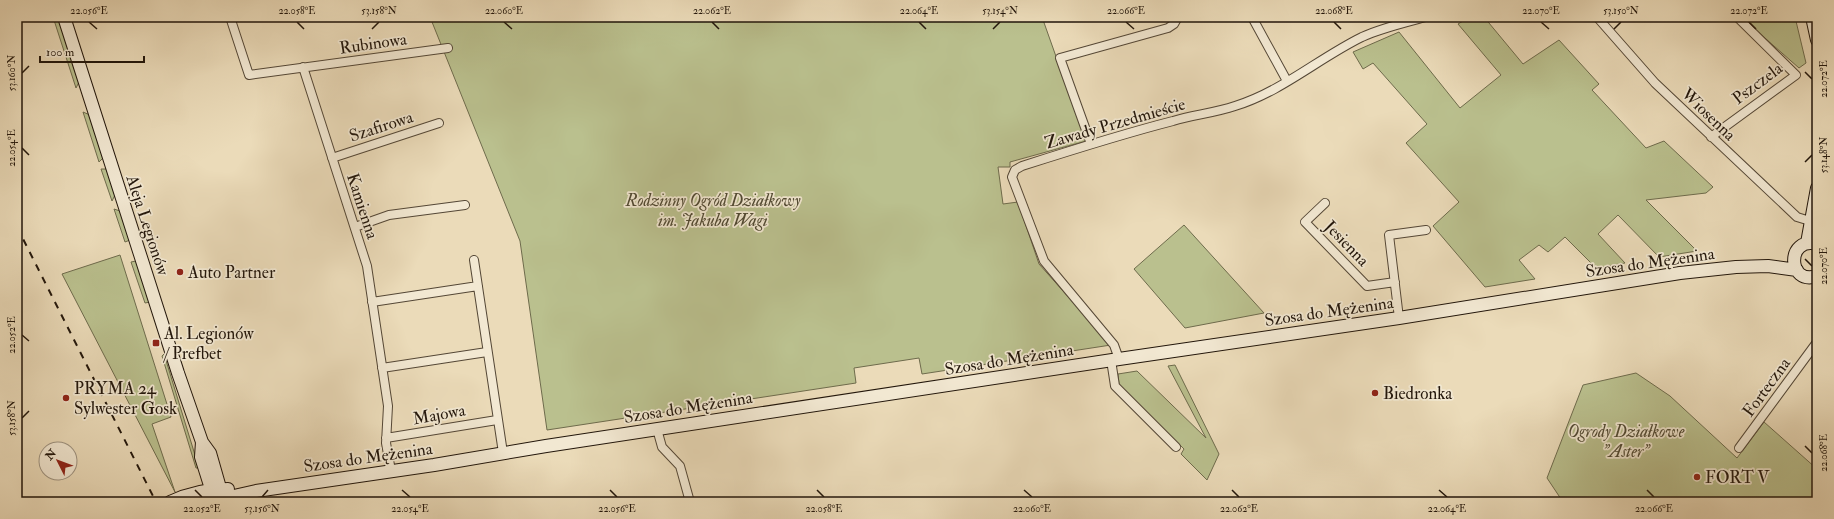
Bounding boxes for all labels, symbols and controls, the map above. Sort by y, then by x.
text: 22.056°E [70,5,108,17]
text: 22.058°E [278,5,316,17]
text: 53.158°N [361,5,397,17]
text: 22.060°E [485,5,523,17]
text: 22.062°E [693,5,731,17]
text: 22.064°E [900,5,938,17]
text: 53.154°N [982,5,1018,17]
text: 22.066°E [1107,5,1145,17]
text: 22.068°E [1315,5,1353,17]
text: 22.070°E [1522,5,1560,17]
text: 53.150°N [1603,5,1639,17]
text: 22.072°E [1730,5,1768,17]
street label: Rubinowa [338,28,409,59]
scale bar [40,38,144,64]
text: 100 m [46,45,75,60]
text: 53.160°N [6,55,18,91]
street label: Pszczela [1728,57,1787,109]
text: 22.072°E [1818,60,1830,98]
street label: Wiosenna [1676,83,1741,146]
street label: Zawady Przedmieście [1042,93,1188,155]
street label: Szafirowa [347,106,417,147]
text: 22.054°E [6,129,18,167]
text: 53.148°N [1818,137,1830,173]
street label: Aleja Legionów [121,171,174,279]
street label: Kamienna [342,171,383,243]
park label: Rodzinny Ogród Działkowy im. Jakuba Wagi [624,190,801,231]
street label: Jesienna [1318,215,1374,272]
street label: Szosa do Mężenina [1584,243,1717,282]
text: 22.070°E [1818,247,1830,285]
place label: Auto Partner [187,262,276,283]
marker: Auto Partner [175,267,185,277]
street label: Szosa do Mężenina [1263,292,1396,331]
text: 22.052°E [6,316,18,354]
place label: Al. Legionów / Prefbet [162,323,254,364]
marker: Al. Legionów / Prefbet [151,338,161,348]
street label: Szosa do Mężenina [943,339,1076,380]
street label: Forteczna [1738,353,1796,421]
place label: PRYMA 24 Sylwester Gosk [74,378,177,420]
place label: Biedronka [1383,383,1453,404]
street label: Szosa do Mężenina [622,387,755,428]
marker: Biedronka [1370,388,1380,398]
marker: PRYMA 24 Sylwester Gosk [61,393,71,403]
street label: Majowa [411,399,468,429]
text: 53.158°N [6,400,18,436]
park label: Ogrody Działkowe "Aster" [1568,421,1685,462]
text: 22.068°E [1818,434,1830,472]
street label: Szosa do Mężenina [302,438,435,477]
north arrow [38,441,78,481]
text: N [42,446,60,463]
place label: FORT V [1705,467,1770,488]
marker: FORT V [1692,472,1702,482]
text: 22.052°E [183,503,221,515]
text: 53.156°N [244,503,280,515]
text: 22.054°E [391,503,429,515]
text: 22.056°E [598,503,636,515]
text: 22.058°E [805,503,843,515]
text: 22.060°E [1013,503,1051,515]
text: 22.062°E [1220,503,1258,515]
text: 22.064°E [1428,503,1466,515]
text: 22.066°E [1635,503,1673,515]

